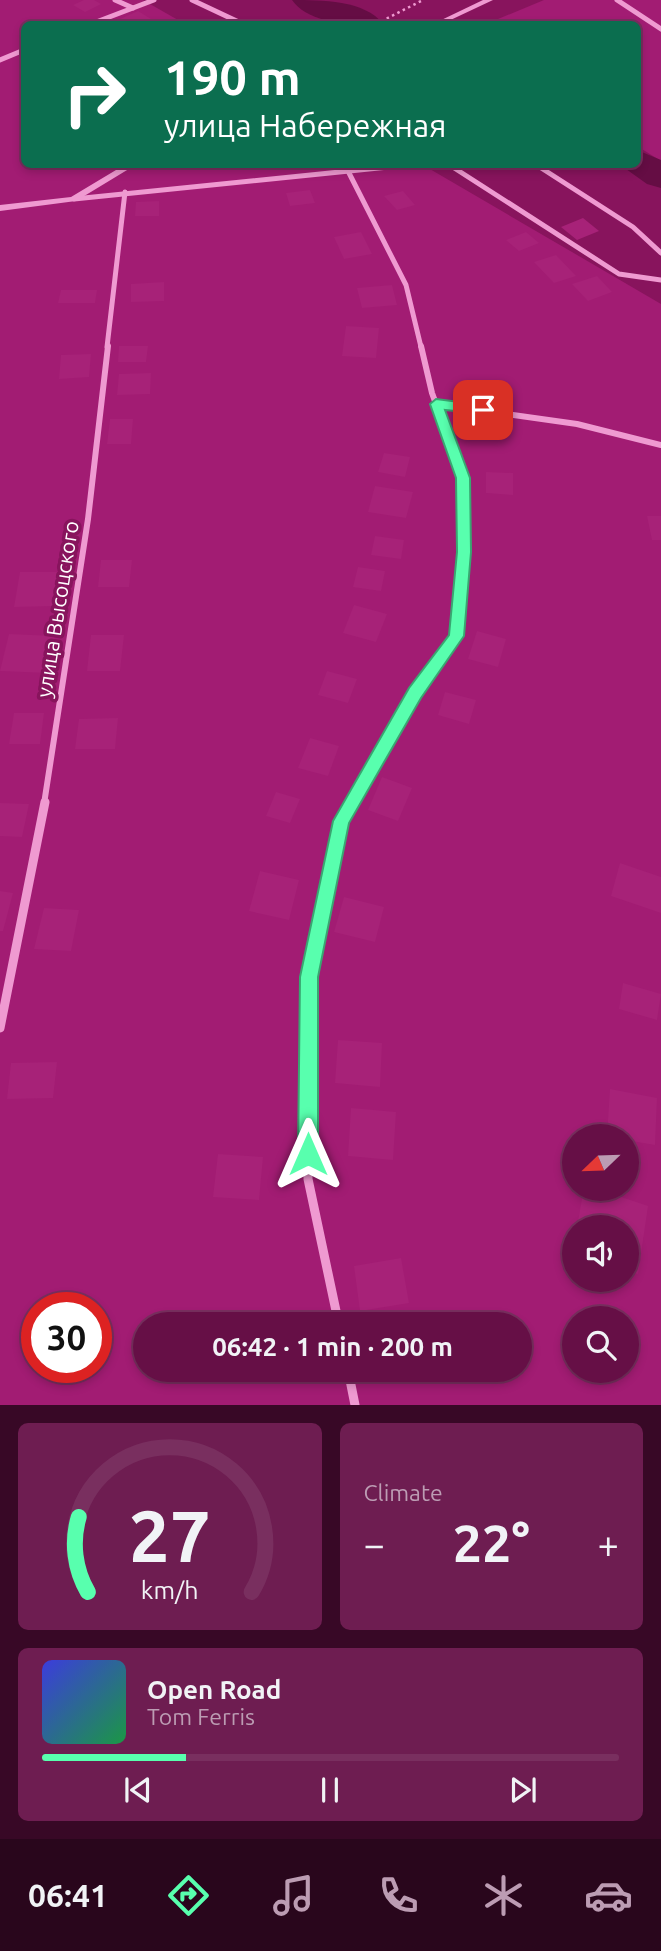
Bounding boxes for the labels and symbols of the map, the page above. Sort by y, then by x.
pin [453,380,513,440]
street label: улица Высоцского [31,519,83,699]
position arrow [271,1117,345,1191]
north arrow [562,1124,639,1200]
speed limit sign: 30 [21,1292,112,1383]

